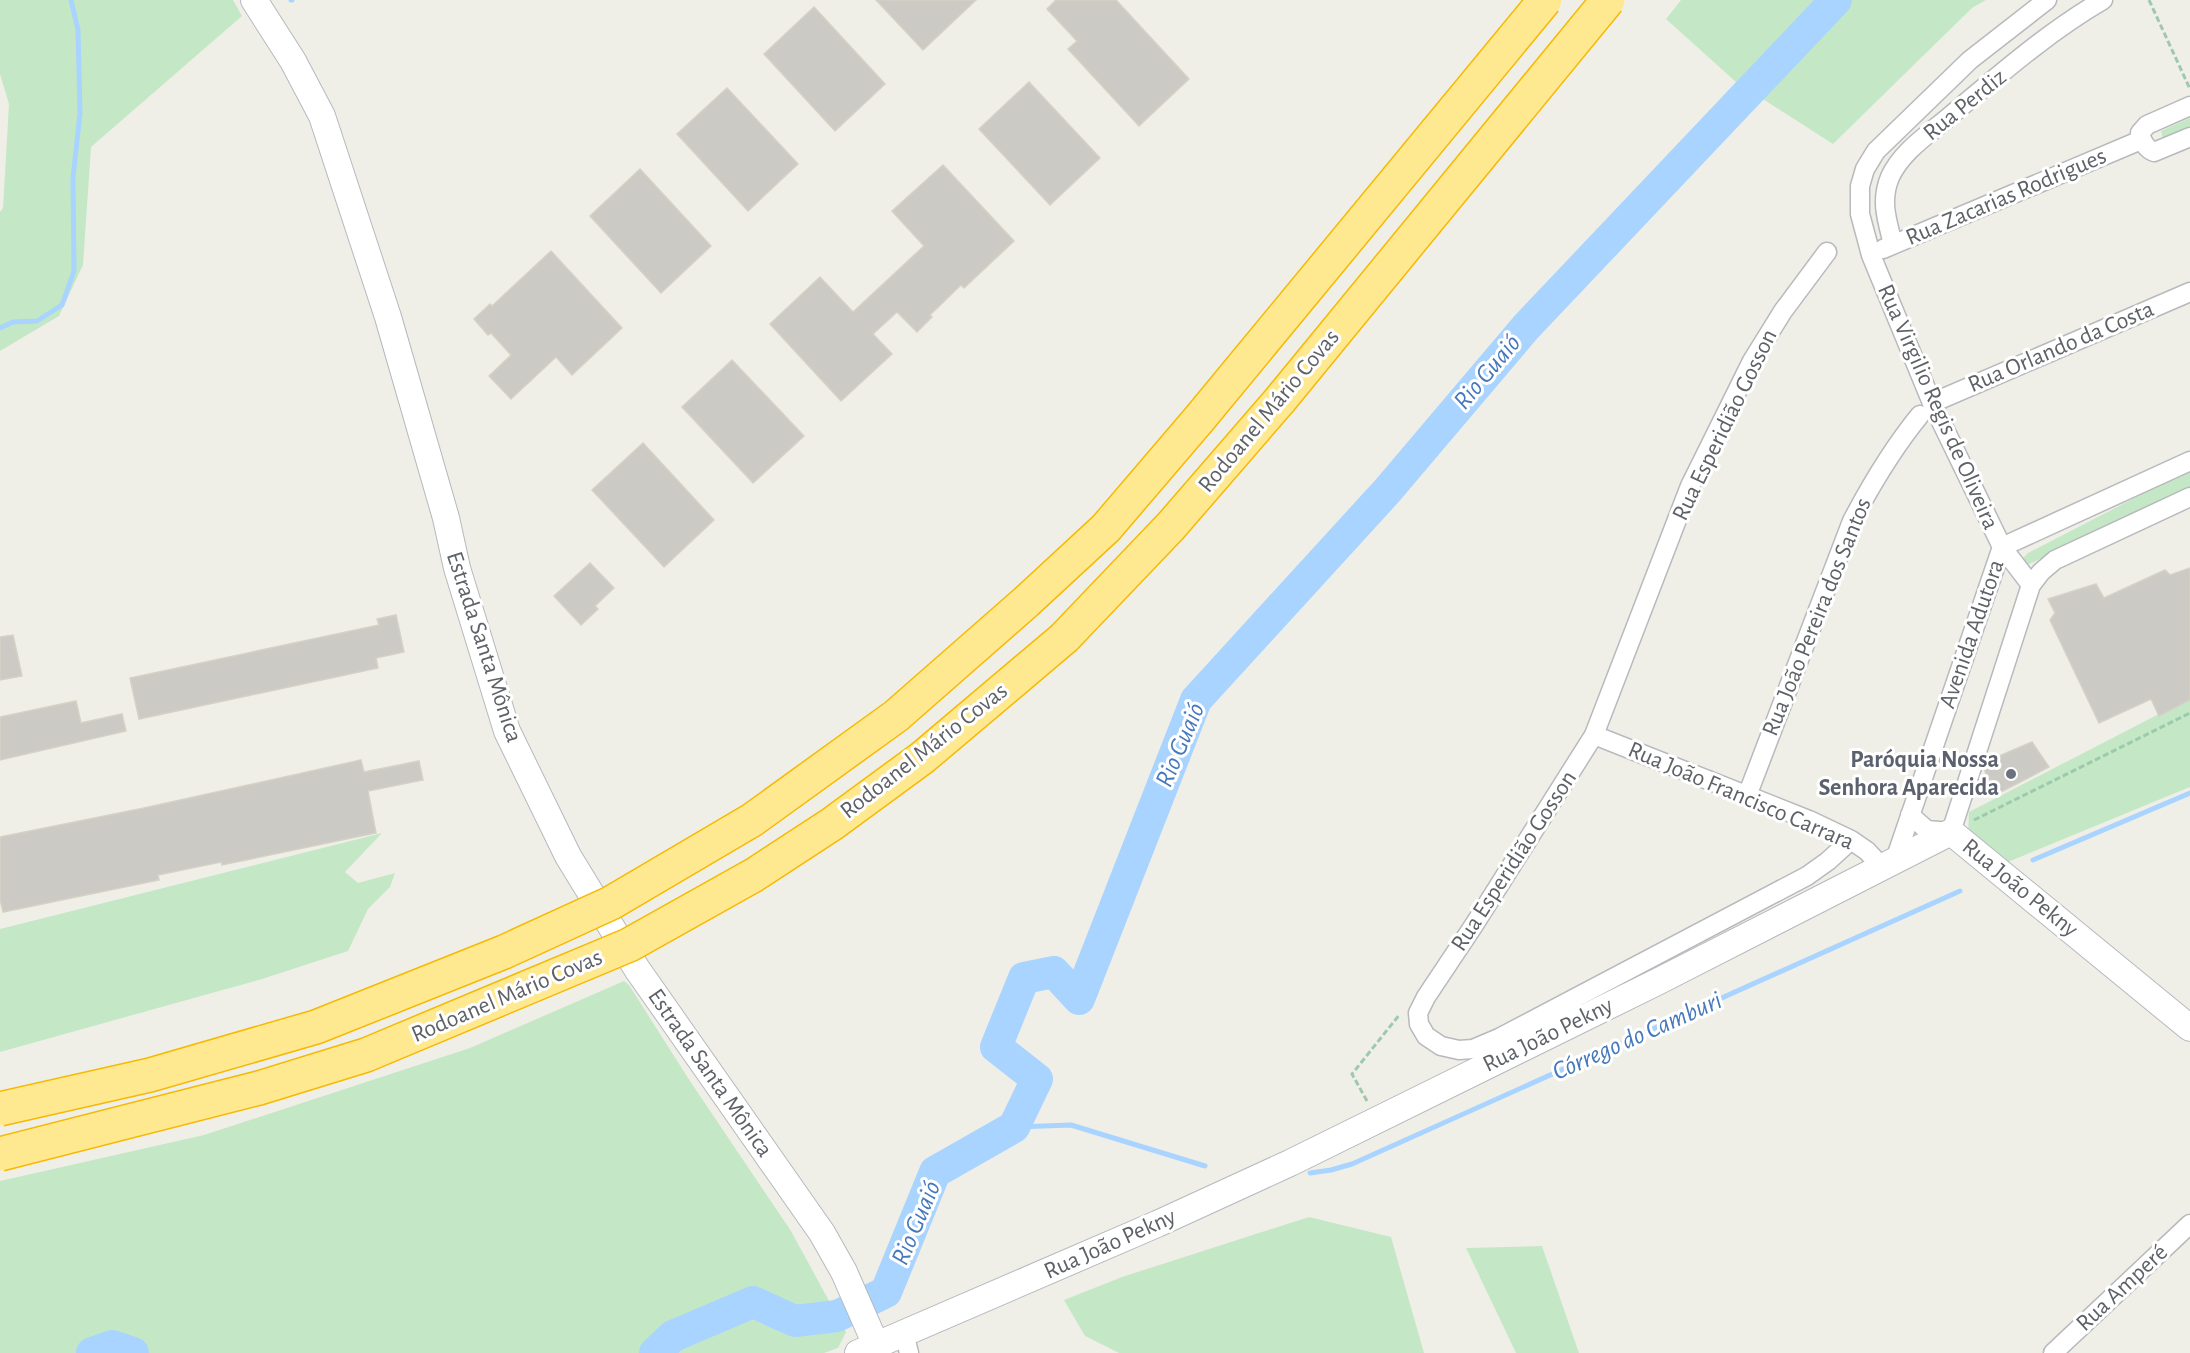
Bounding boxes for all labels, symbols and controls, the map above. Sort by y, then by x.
street label: Rua Perdiz [1919,65,2011,145]
street label: Rua Zacarias Rodrigues [1902,144,2110,250]
street label: Rua Virgilio Regis de Oliveira [1873,281,2003,533]
street label: Rua Orlando da Costa [1965,297,2157,397]
street label: Rodoanel Mário Covas [1194,325,1344,497]
street label: Rua Esperidião Gosson [1668,325,1782,525]
water label: Rio Guaió [1449,330,1525,414]
street label: Rua João Pereira dos Santos [1758,495,1876,739]
street label: Estrada Santa Mônica [442,549,526,745]
street label: Avenida Adutora [1935,557,2009,711]
street label: Rodoanel Mário Covas [836,679,1012,823]
water label: Rio Guaió [1151,699,1209,791]
street label: Rua João Francisco Carrara [1625,737,1857,855]
place label: Paróquia Nossa Senhora Aparecida [1819,748,1999,800]
street label: Rua Esperidião Gosson [1447,766,1581,956]
marker: Paróquia Nossa Senhora Aparecida [2004,767,2018,781]
street label: Rua João Pekny [1958,834,2082,942]
street label: Rodoanel Mário Covas [408,945,606,1047]
street label: Estrada Santa Mônica [643,985,777,1161]
water label: Córrego do Camburi [1549,987,1726,1085]
street label: Rua João Pekny [1479,993,1617,1077]
water label: Rio Guaió [887,1177,945,1269]
street label: Rua João Pekny [1041,1204,1179,1284]
street label: Rua Amperé [2072,1240,2172,1336]

